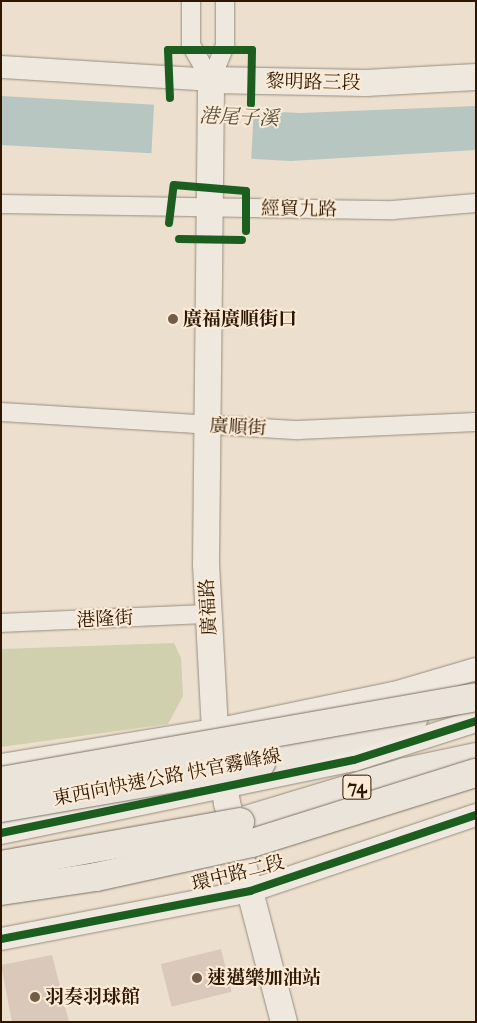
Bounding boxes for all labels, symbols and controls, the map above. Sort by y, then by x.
street label: 黎明路三段 [265,70,361,94]
water label: 港尾子溪 [199,104,279,130]
street label: 經貿九路 [261,197,337,221]
place label: 廣福廣順街口 [183,308,297,330]
marker: 廣福廣順街口 [167,313,179,325]
street label: 廣順街 [209,414,267,440]
street label: 廣福路 [195,578,221,636]
street label: 港隆街 [76,606,134,632]
street label: 東西向快速公路 快官霧峰線 [51,744,283,810]
road number: 74 [342,772,372,802]
street label: 環中路二段 [189,850,287,896]
place label: 速邁樂加油站 [207,967,321,989]
marker: 速邁樂加油站 [191,972,203,984]
place label: 羽奏羽球館 [45,986,140,1008]
marker: 羽奏羽球館 [29,991,41,1003]

